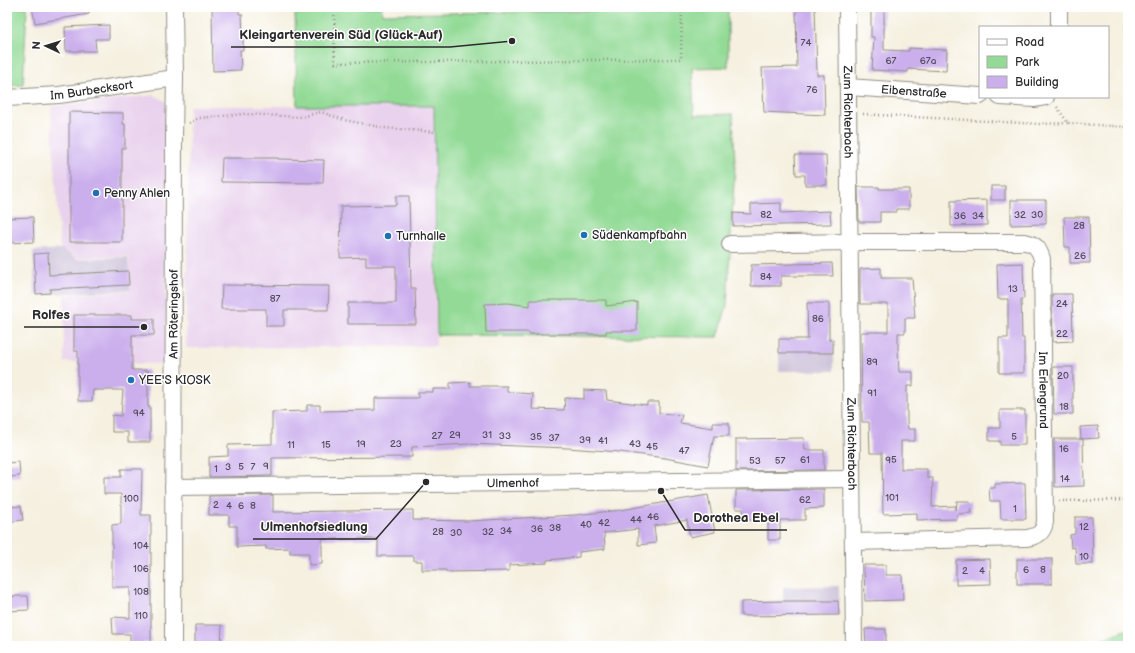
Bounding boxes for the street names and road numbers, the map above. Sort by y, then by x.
street label: Zum Richterbach [840,65,856,159]
street label: Im Burbecksort [50,77,134,103]
street label: Eibenstraße [880,82,947,102]
street label: Am Röteringshof [167,269,182,359]
street label: Im Erlengrund [1035,351,1051,429]
street label: Zum Richterbach [843,397,859,491]
street label: Ulmenhof [487,476,540,491]

